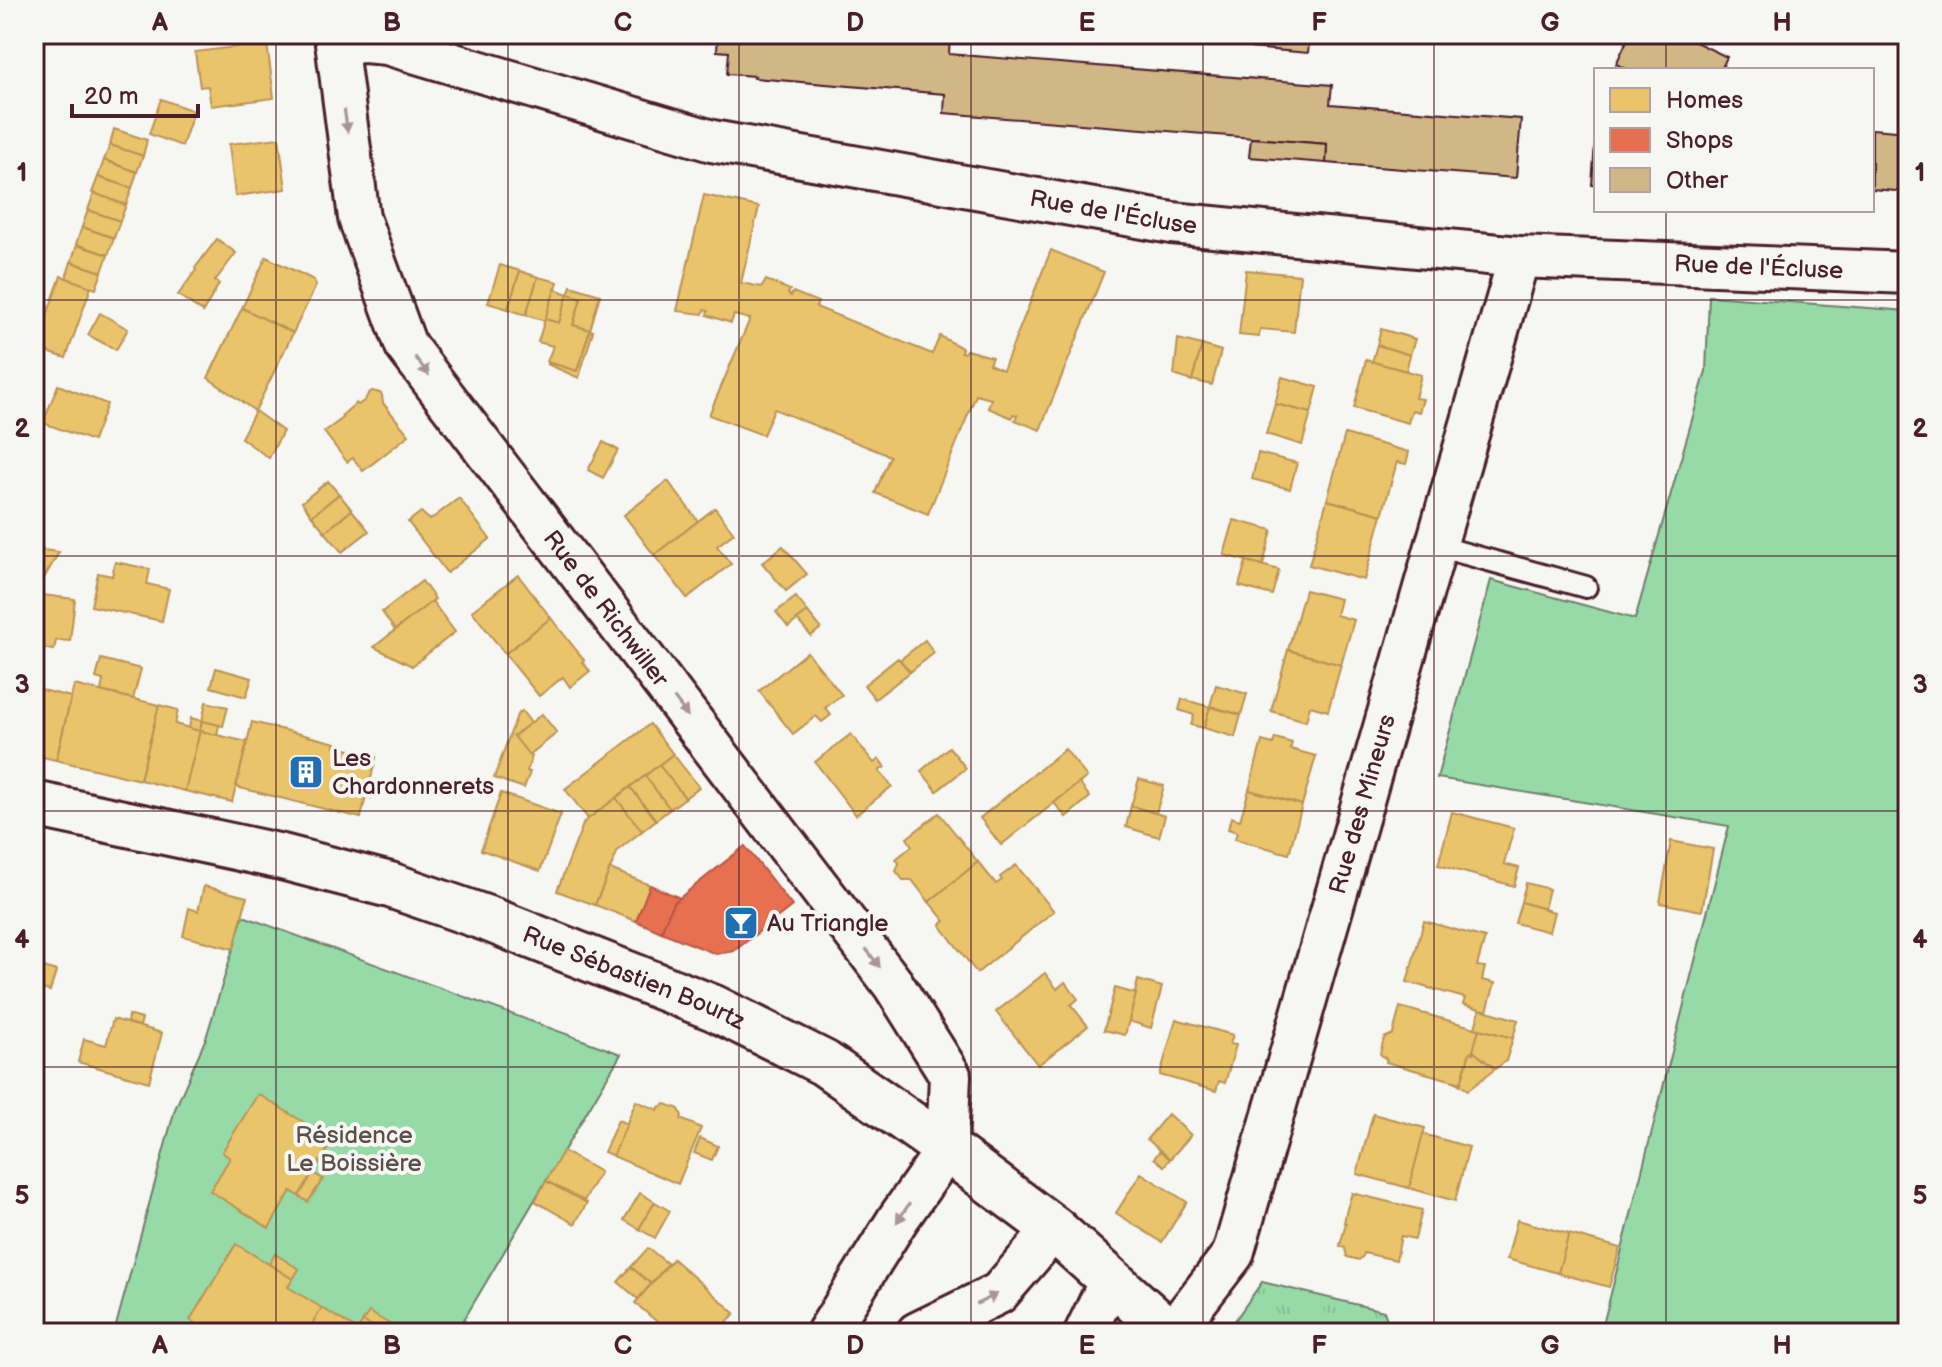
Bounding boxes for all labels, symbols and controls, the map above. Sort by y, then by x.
text: A [151,8,168,39]
text: B [383,8,401,39]
text: C [614,8,632,39]
text: D [846,8,864,39]
text: E [1079,8,1096,39]
text: F [1311,8,1327,39]
text: G [1540,8,1560,39]
text: H [1772,8,1792,39]
scale bar [72,68,198,118]
legend [1594,68,1874,212]
text: 20 m [84,82,139,111]
text: Homes [1666,86,1743,115]
one-way arrow [340,109,353,134]
text: Shops [1666,126,1733,155]
text: 1 [17,158,27,189]
text: 1 [1915,158,1925,189]
text: Other [1666,166,1728,195]
street label: Rue de l'Écluse [1027,184,1198,240]
street label: Rue de l'Écluse [1673,249,1844,285]
one-way arrow [413,356,429,376]
text: 2 [14,414,30,445]
text: 2 [1912,414,1928,445]
street label: Rue de Richwiller [537,525,675,693]
text: 3 [14,670,30,701]
text: 3 [1912,670,1928,701]
one-way arrow [673,696,689,717]
street label: Rue des Mineurs [1323,711,1402,897]
place label: Les Chardonnerets [332,744,494,801]
building icon: Les Chardonnerets [287,753,325,791]
bar icon: Au Triangle [722,904,760,942]
place label: Au Triangle [767,909,888,938]
street label: Rue Sébastien Bourtz [518,920,750,1036]
text: 4 [14,925,30,956]
text: 4 [1912,925,1928,956]
one-way arrow [864,948,880,968]
park label: Résidence Le Boissière [286,1121,422,1178]
text: 5 [14,1181,30,1212]
text: 5 [1912,1181,1928,1212]
one-way arrow [895,1202,910,1223]
one-way arrow [975,1292,998,1306]
text: A [151,1331,168,1362]
text: B [383,1331,401,1362]
text: C [614,1331,632,1362]
text: D [846,1331,864,1362]
text: E [1079,1331,1096,1362]
text: F [1311,1331,1327,1362]
text: G [1540,1331,1560,1362]
text: H [1772,1331,1792,1362]

